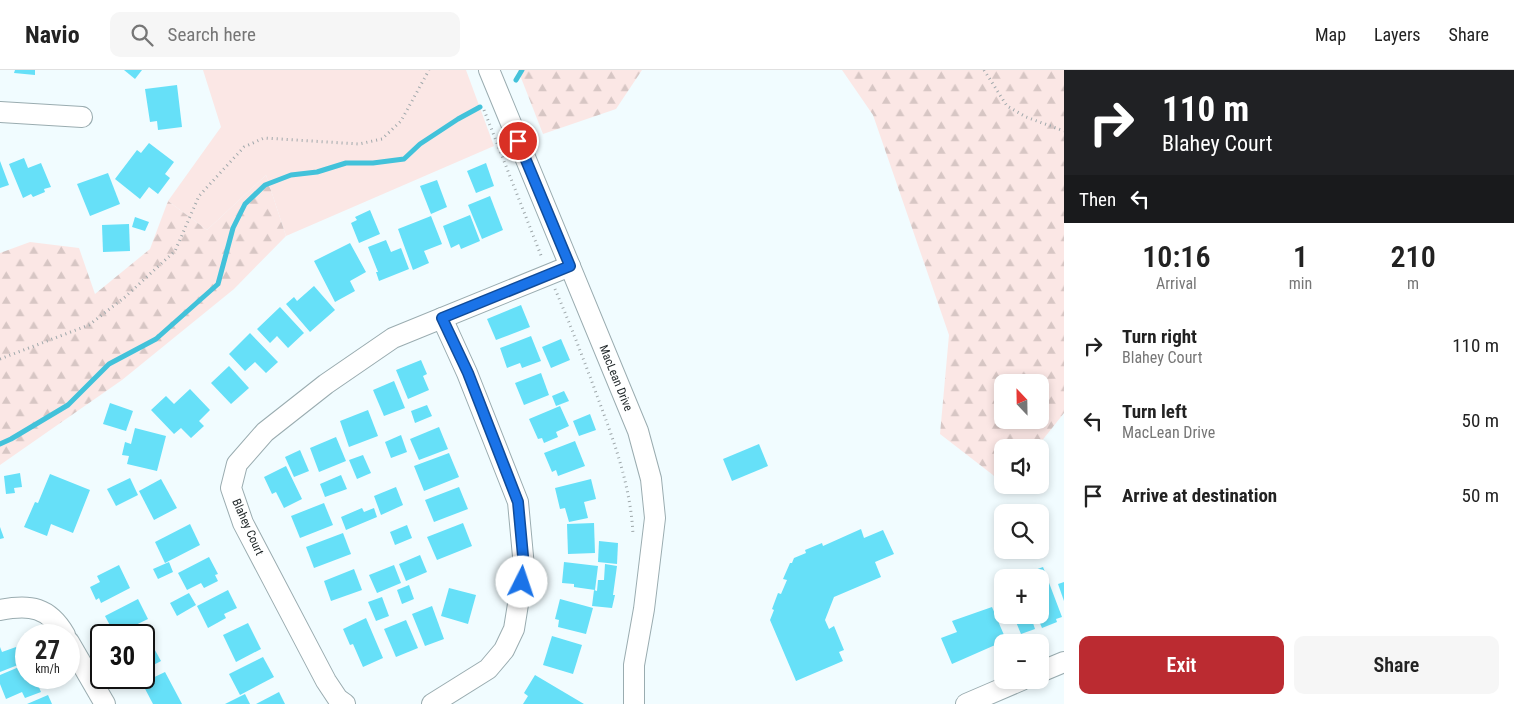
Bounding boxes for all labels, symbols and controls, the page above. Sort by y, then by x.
search box [110,12,460,57]
text: Navio [25,21,80,49]
icon: search [128,21,156,49]
text: Search here [168,23,256,46]
text: Map [1315,24,1346,45]
text: Layers [1374,24,1421,45]
text: Share [1449,24,1489,45]
text: 110 m [1162,89,1249,130]
icon: right [1079,90,1144,155]
pin [497,120,539,162]
icon: arrive [504,127,532,155]
text: Blahey Court [1162,131,1273,156]
icon: left [1126,185,1154,213]
text: Then [1079,188,1116,211]
text: 10:16 [1142,239,1211,274]
text: 1 [1293,239,1308,274]
text: 210 [1390,239,1436,274]
text: Arrival [1156,274,1197,293]
text: min [1289,274,1312,293]
text: m [1407,274,1419,293]
text: Turn right [1122,325,1197,348]
icon: right [1079,332,1107,360]
text: 110 m [1452,334,1499,357]
street label: MacLean Drive [596,343,636,413]
text: Blahey Court [1122,348,1202,367]
north arrow [994,374,1049,429]
map controls [994,374,1049,689]
text: Turn left [1122,400,1187,423]
icon: left [1079,407,1107,435]
text: 50 m [1462,409,1499,432]
text: MacLean Drive [1122,423,1215,442]
button: sound [994,439,1049,494]
icon: arrive [1079,482,1107,510]
text: Arrive at destination [1122,484,1277,507]
text: 50 m [1462,484,1499,507]
street label: Blahey Court [229,497,267,558]
button: search [994,504,1049,559]
position arrow [495,555,547,607]
button: + [994,569,1049,624]
speed limit sign: 30 [90,624,155,689]
button: − [994,634,1049,689]
text: 27 [35,636,60,665]
button: Exit [1079,636,1284,694]
button: Share [1294,636,1499,694]
text: km/h [35,662,60,676]

